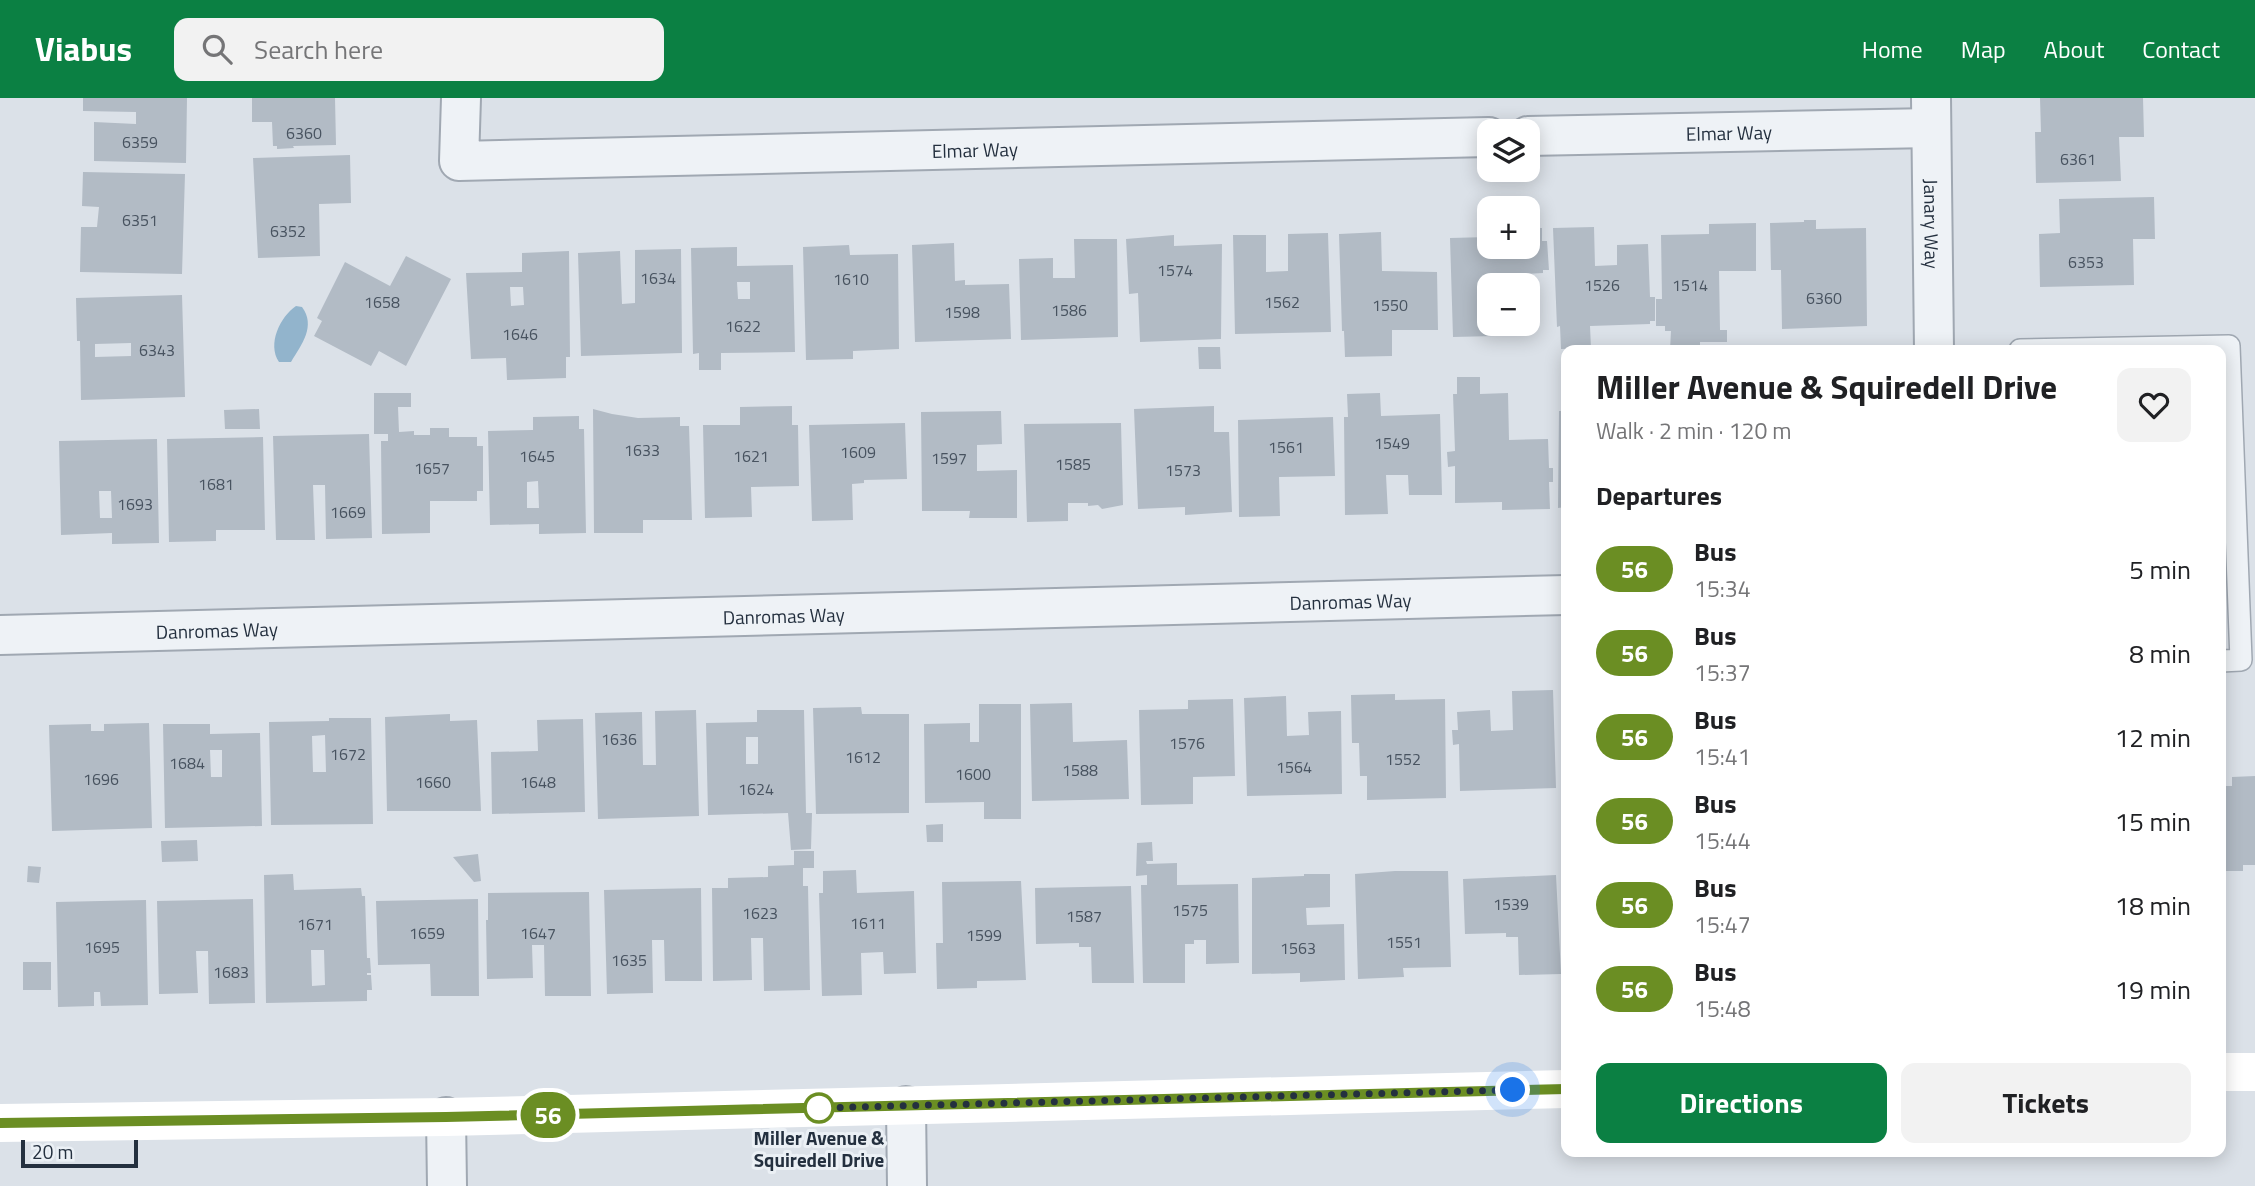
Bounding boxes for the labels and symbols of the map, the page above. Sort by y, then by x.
street label: Elmar Way [1686,117,1772,147]
house number: 6360 [286,121,322,145]
house number: 6359 [122,130,158,154]
street label: Elmar Way [931,133,1018,164]
house number: 6361 [2060,147,2096,171]
street label: Janary Way [1917,179,1948,269]
house number: 6351 [122,208,158,232]
house number: 6352 [270,219,306,243]
house number: 6353 [2068,250,2104,274]
house number: 1574 [1157,258,1193,282]
house number: 1634 [640,266,676,290]
house number: 1610 [833,267,869,291]
house number: 1526 [1584,273,1620,297]
house number: 1514 [1672,273,1708,297]
house number: 6360 [1806,286,1842,310]
house number: 1658 [364,290,400,314]
house number: 1562 [1264,290,1300,314]
house number: 1550 [1372,293,1408,317]
house number: 1586 [1051,298,1087,322]
house number: 1598 [944,300,980,324]
house number: 1622 [725,314,761,338]
house number: 1646 [502,322,538,346]
house number: 6343 [139,338,175,362]
house number: 1549 [1374,431,1410,455]
house number: 1561 [1268,435,1304,459]
house number: 1633 [624,438,660,462]
house number: 1609 [840,440,876,464]
house number: 1645 [519,444,555,468]
house number: 1621 [733,444,769,468]
house number: 1597 [931,446,967,470]
house number: 1585 [1055,452,1091,476]
house number: 1657 [414,456,450,480]
house number: 1573 [1165,458,1201,482]
house number: 1681 [198,472,234,496]
house number: 1693 [117,492,153,516]
house number: 1669 [330,500,366,524]
street label: Danromas Way [1289,584,1412,617]
street label: Danromas Way [722,599,845,631]
street label: Danromas Way [156,613,278,646]
house number: 1636 [601,727,637,751]
house number: 1576 [1169,731,1205,755]
house number: 1672 [330,742,366,766]
house number: 1612 [845,745,881,769]
house number: 1552 [1385,747,1421,771]
house number: 1684 [169,751,205,775]
house number: 1564 [1276,755,1312,779]
house number: 1588 [1062,758,1098,782]
house number: 1600 [955,762,991,786]
house number: 1696 [83,767,119,791]
house number: 1660 [415,770,451,794]
house number: 1648 [520,770,556,794]
house number: 1624 [738,777,774,801]
house number: 1539 [1493,892,1529,916]
house number: 1575 [1172,898,1208,922]
house number: 1623 [742,901,778,925]
house number: 1587 [1066,904,1102,928]
house number: 1611 [850,911,886,935]
house number: 1671 [297,912,333,936]
house number: 1659 [409,921,445,945]
house number: 1647 [520,921,556,945]
house number: 1599 [966,923,1002,947]
house number: 1551 [1386,930,1422,954]
house number: 1695 [84,935,120,959]
house number: 1563 [1280,936,1316,960]
house number: 1635 [611,948,647,972]
house number: 1683 [213,960,249,984]
your location [1495,1072,1530,1107]
line badge: 56 [516,1092,580,1138]
marker: Miller Avenue & Squiredell Drive [804,1093,834,1123]
place label: Miller Avenue & Squiredell Drive [754,1123,885,1174]
scale bar [21,1137,138,1169]

